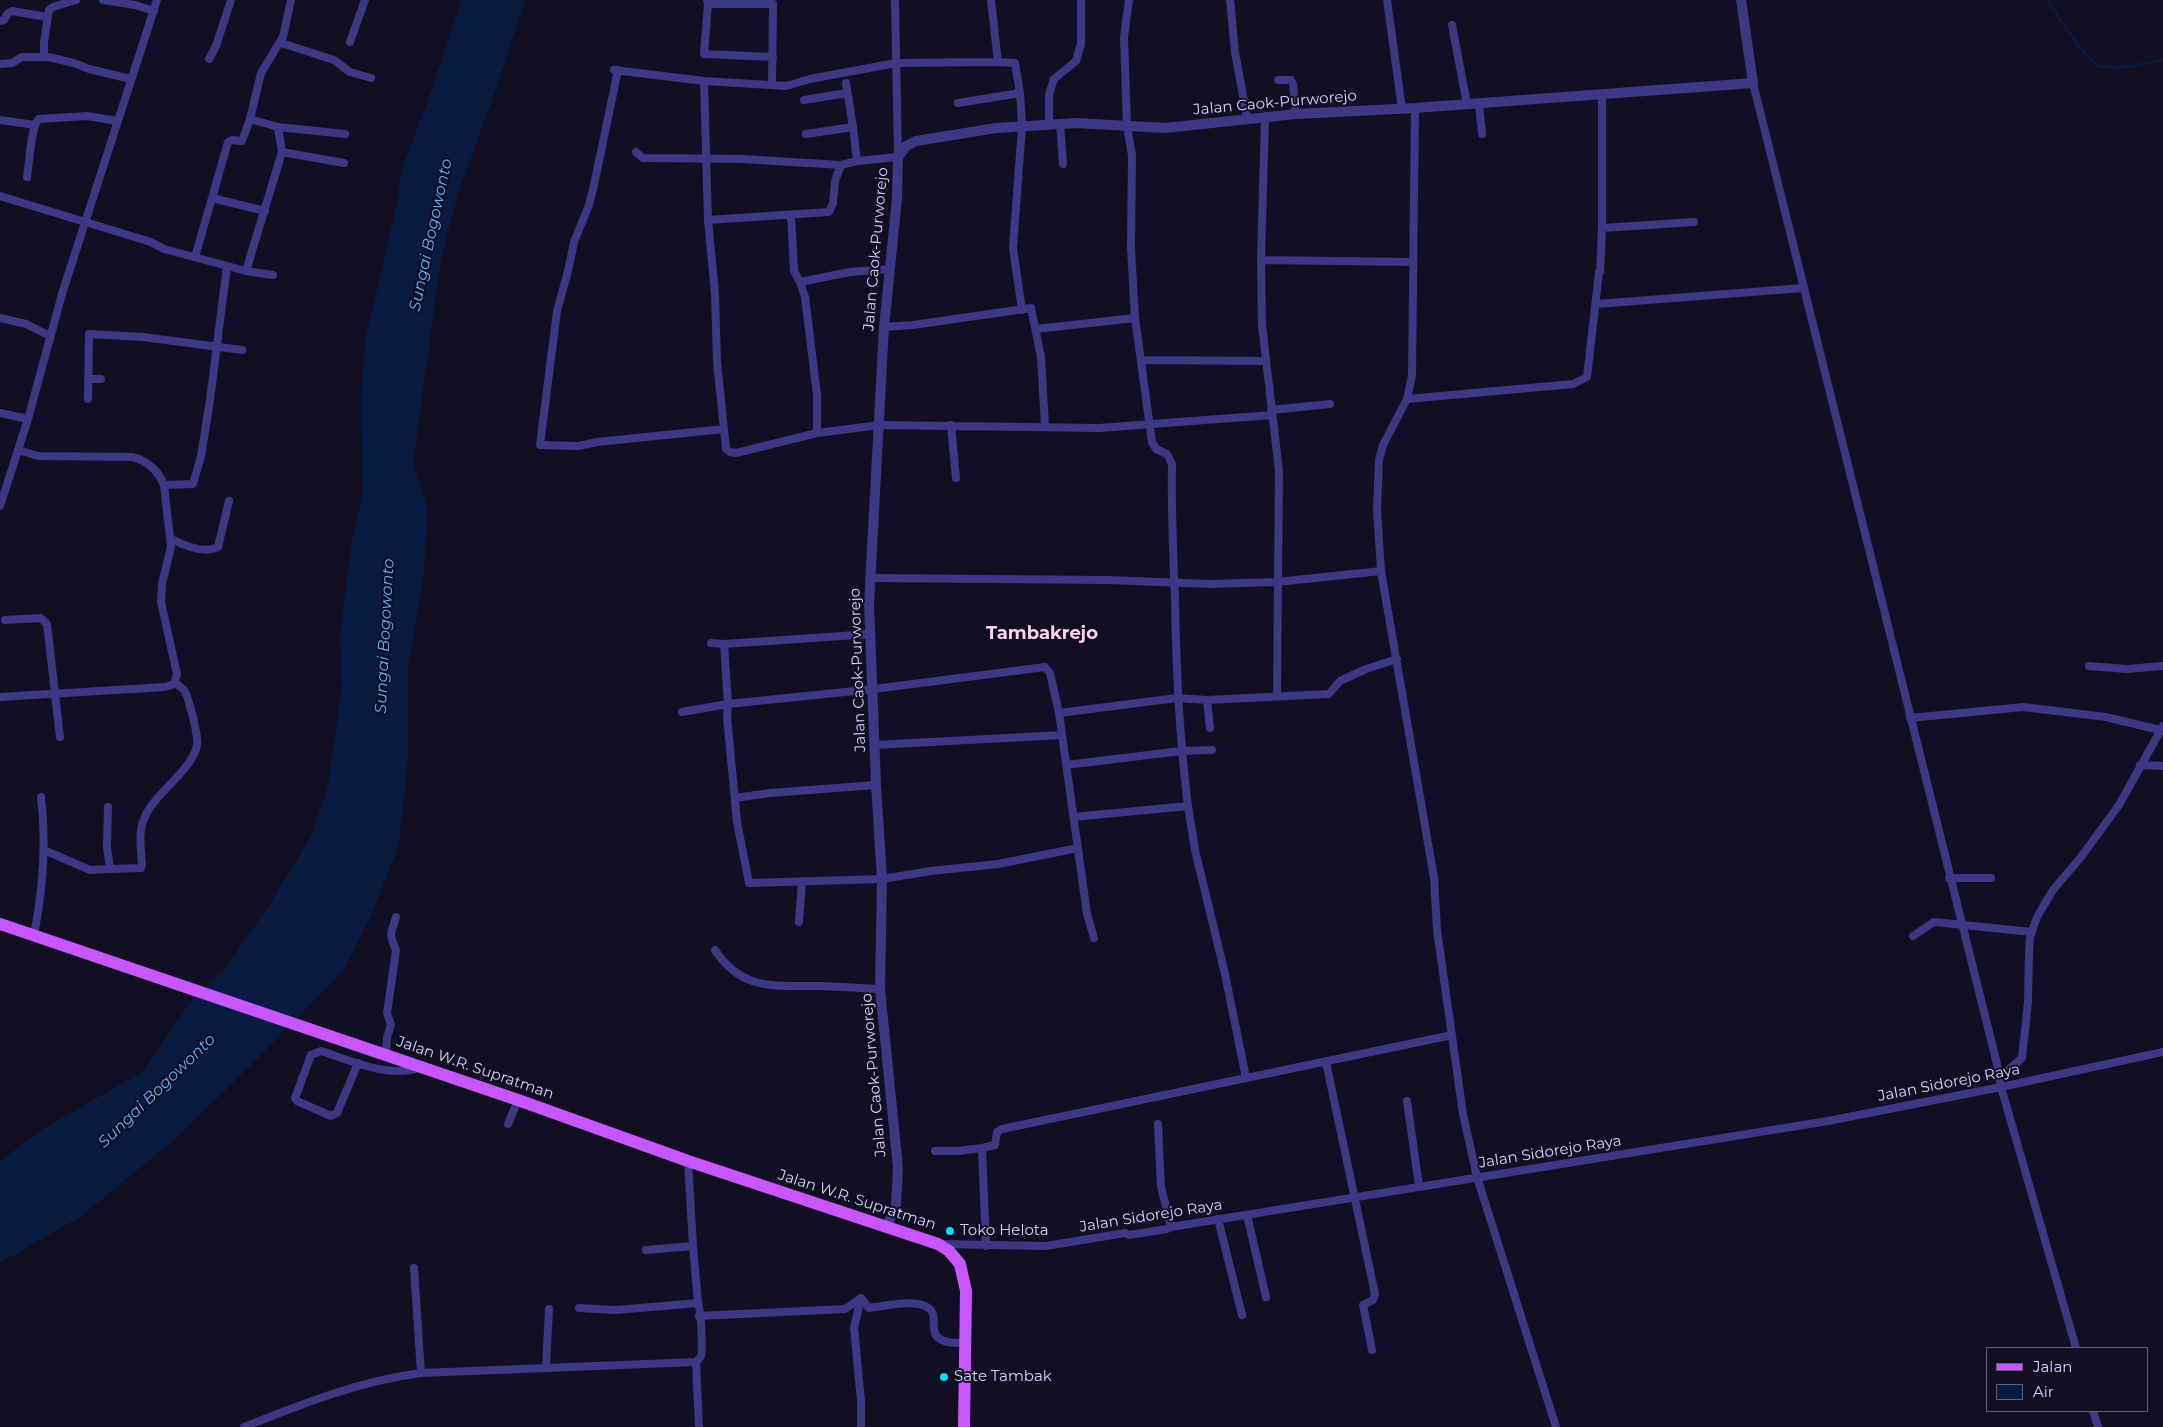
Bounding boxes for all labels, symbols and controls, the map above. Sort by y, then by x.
street label: Jalan Caok-Purworejo [1192,87,1358,119]
water label: Sungai Bogowonto [405,157,457,313]
street label: Jalan Caok-Purworejo [860,166,892,332]
water label: Sungai Bogowonto [371,558,399,714]
street label: Jalan Caok-Purworejo [846,588,870,752]
district label: Tambakrejo [986,623,1098,645]
street label: Jalan Caok-Purworejo [858,992,890,1158]
water label: Sungai Bogowonto [94,1030,220,1152]
street label: Jalan W.R. Supratman [394,1033,556,1103]
street label: Jalan Sidorejo Raya [1876,1060,2022,1106]
street label: Jalan Sidorejo Raya [1477,1132,1623,1172]
street label: Jalan W.R. Supratman [776,1166,938,1234]
street label: Jalan Sidorejo Raya [1078,1196,1224,1236]
place label: Toko Helota [960,1222,1049,1240]
marker: Toko Helota [944,1225,956,1237]
legend [1986,1347,2148,1412]
text: Jalan [2033,1357,2072,1376]
place label: Sate Tambak [954,1368,1052,1386]
marker: Sate Tambak [938,1371,950,1383]
text: Air [2033,1382,2054,1401]

